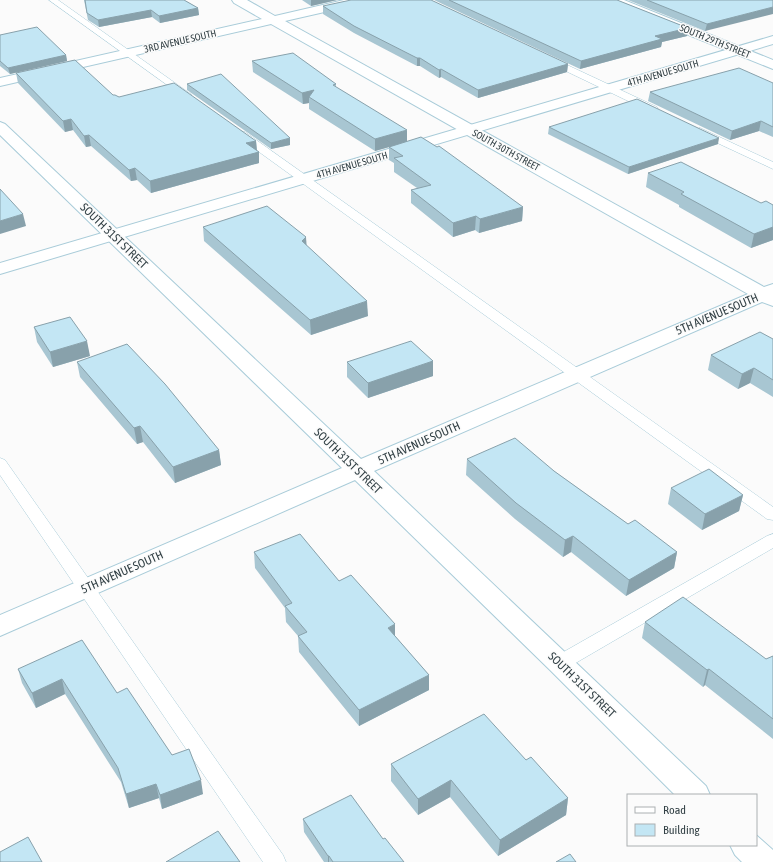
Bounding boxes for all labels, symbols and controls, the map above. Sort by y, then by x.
street label: SOUTH 29TH STREET [678,22,752,60]
street label: 3RD AVENUE SOUTH [143,27,217,55]
street label: 4TH AVENUE SOUTH [626,58,700,88]
street label: SOUTH 30TH STREET [471,127,542,173]
street label: 4TH AVENUE SOUTH [315,150,389,180]
street label: SOUTH 31ST STREET [77,200,151,272]
street label: 5TH AVENUE SOUTH [674,290,760,338]
street label: 5TH AVENUE SOUTH [376,419,462,467]
street label: SOUTH 31ST STREET [311,425,385,497]
street label: 5TH AVENUE SOUTH [79,548,165,596]
street label: SOUTH 31ST STREET [545,649,619,721]
legend [627,794,757,846]
text: Road [663,803,686,817]
text: Building [663,823,701,837]

